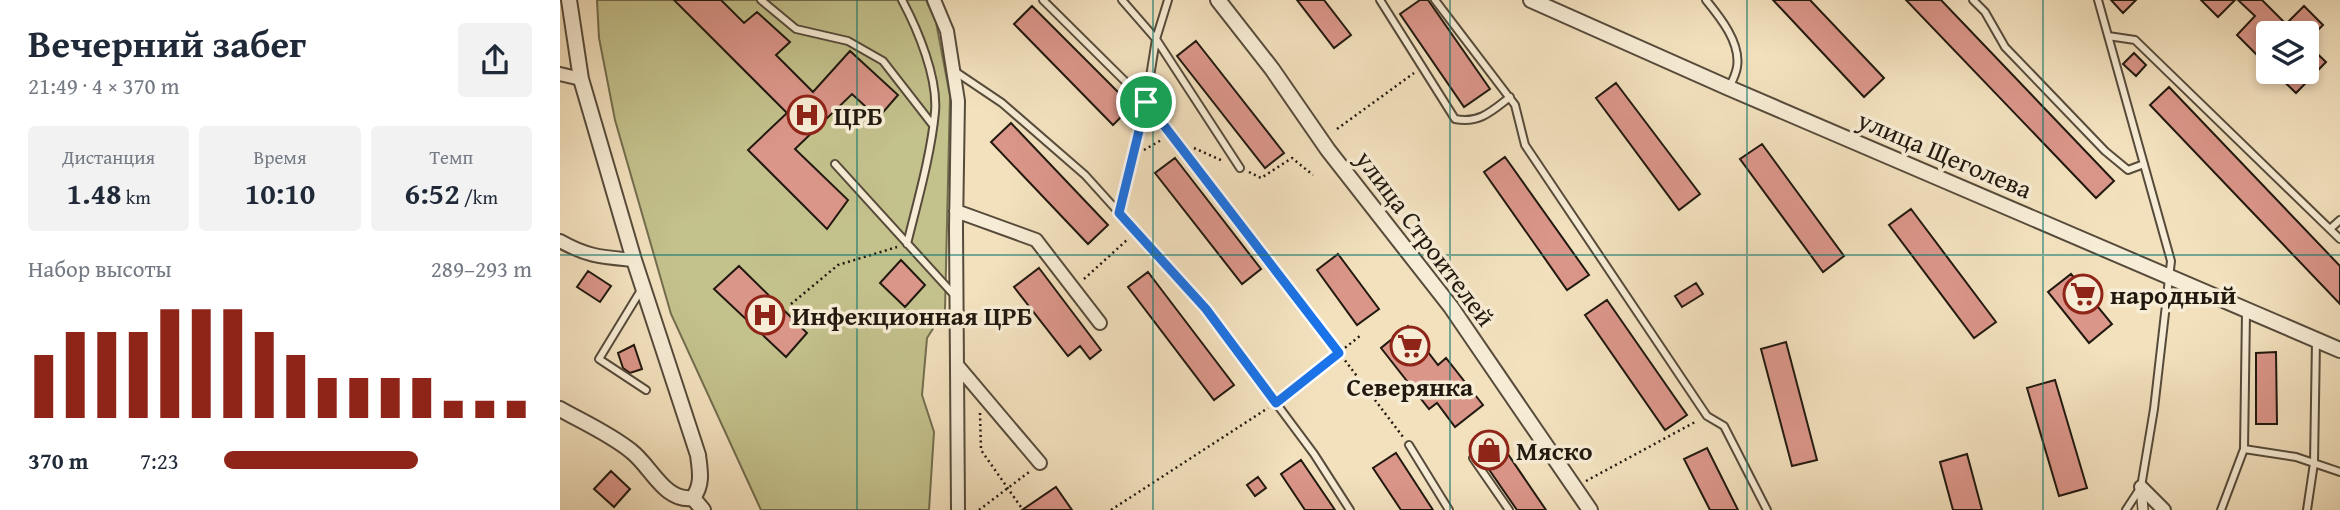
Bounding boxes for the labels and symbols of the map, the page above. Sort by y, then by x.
pin [1116,72,1176,132]
hospital icon: ЦРБ [786,94,828,136]
place label: ЦРБ [834,96,883,135]
street label: улица Щеголева [1851,99,2039,209]
street label: улица Строителей [1346,141,1505,334]
supermarket icon: народный [2062,273,2104,315]
place label: народный [2110,275,2236,314]
hospital icon: Инфекционная ЦРБ [744,294,786,336]
place label: Инфекционная ЦРБ [792,296,1033,335]
supermarket icon: Северянка [1389,325,1431,367]
place label: Северянка [1347,367,1474,406]
shop icon: Мяско [1468,429,1510,471]
place label: Мяско [1516,431,1593,470]

